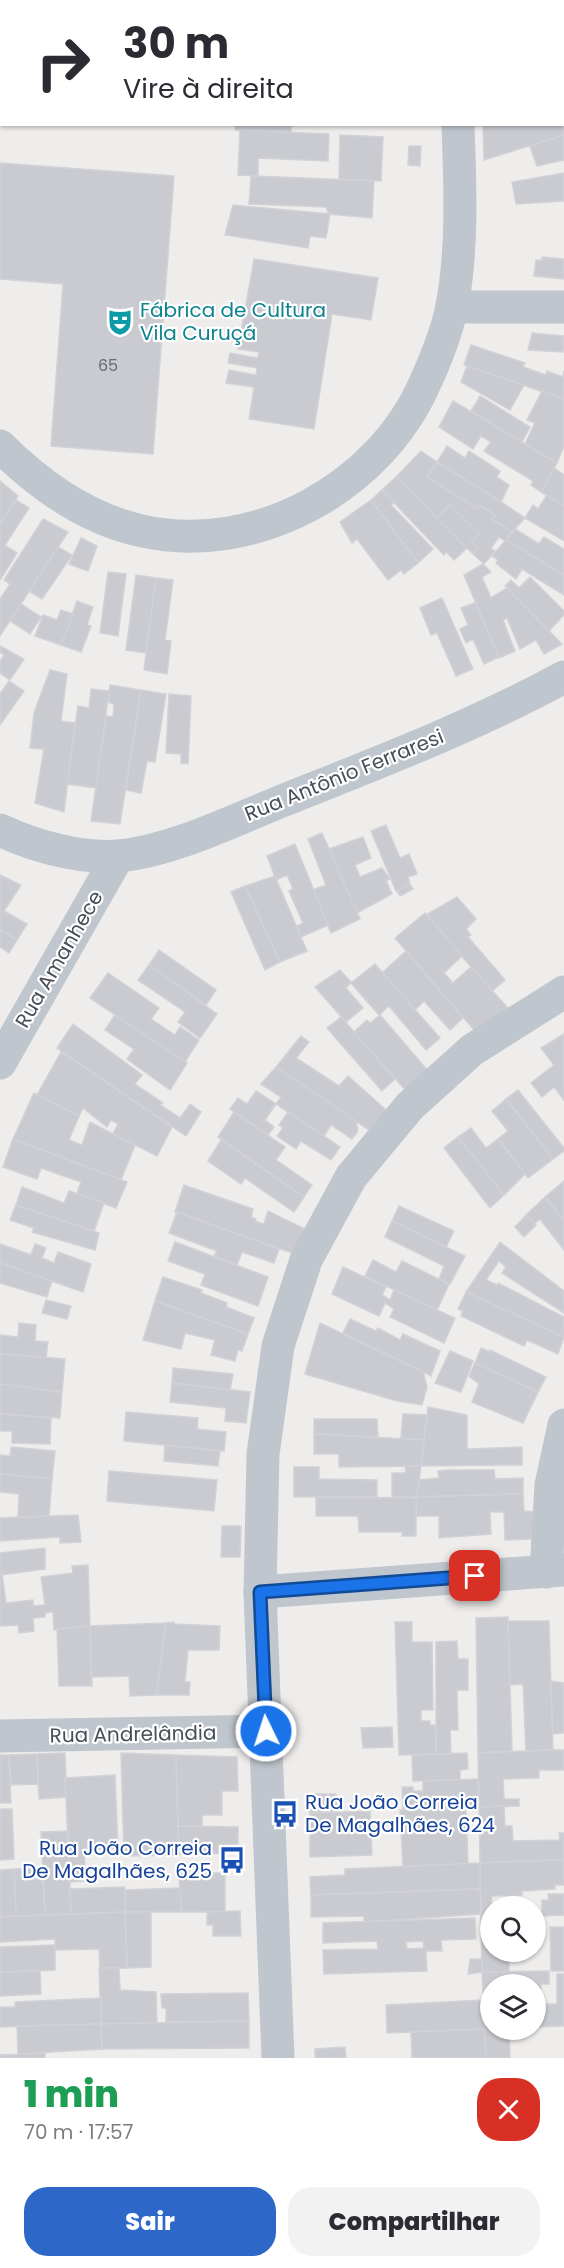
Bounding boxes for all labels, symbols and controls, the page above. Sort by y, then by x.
text: 30 m [123,14,229,73]
icon: right [24,24,102,102]
text: Vire à direita [123,70,294,107]
place label: Fábrica de Cultura Vila Curuçá [140,296,326,347]
theatre icon: Fábrica de Cultura Vila Curuçá [105,307,135,337]
house number: 65 [98,354,118,377]
street label: Rua Antônio Ferraresi [240,722,448,828]
street label: Rua Amanhece [8,885,110,1033]
pin [449,1550,500,1601]
icon: arrive [458,1559,491,1592]
position arrow [234,1699,298,1763]
street label: Rua Andrelândia [49,1719,217,1749]
place label: Rua João Correia De Magalhães, 624 [305,1788,495,1839]
bus stop icon: Rua João Correia De Magalhães, 624 [270,1799,300,1829]
place label: Rua João Correia De Magalhães, 625 [22,1834,212,1885]
bus stop icon: Rua João Correia De Magalhães, 625 [217,1845,247,1875]
map controls [480,1896,546,2040]
button: search [480,1896,546,1962]
button: layers [480,1974,546,2040]
text: 1 min [24,2069,119,2120]
button: close [477,2078,540,2141]
text: 70 m · 17:57 [24,2118,133,2146]
button: Sair [24,2187,276,2256]
button: Compartilhar [288,2187,540,2256]

